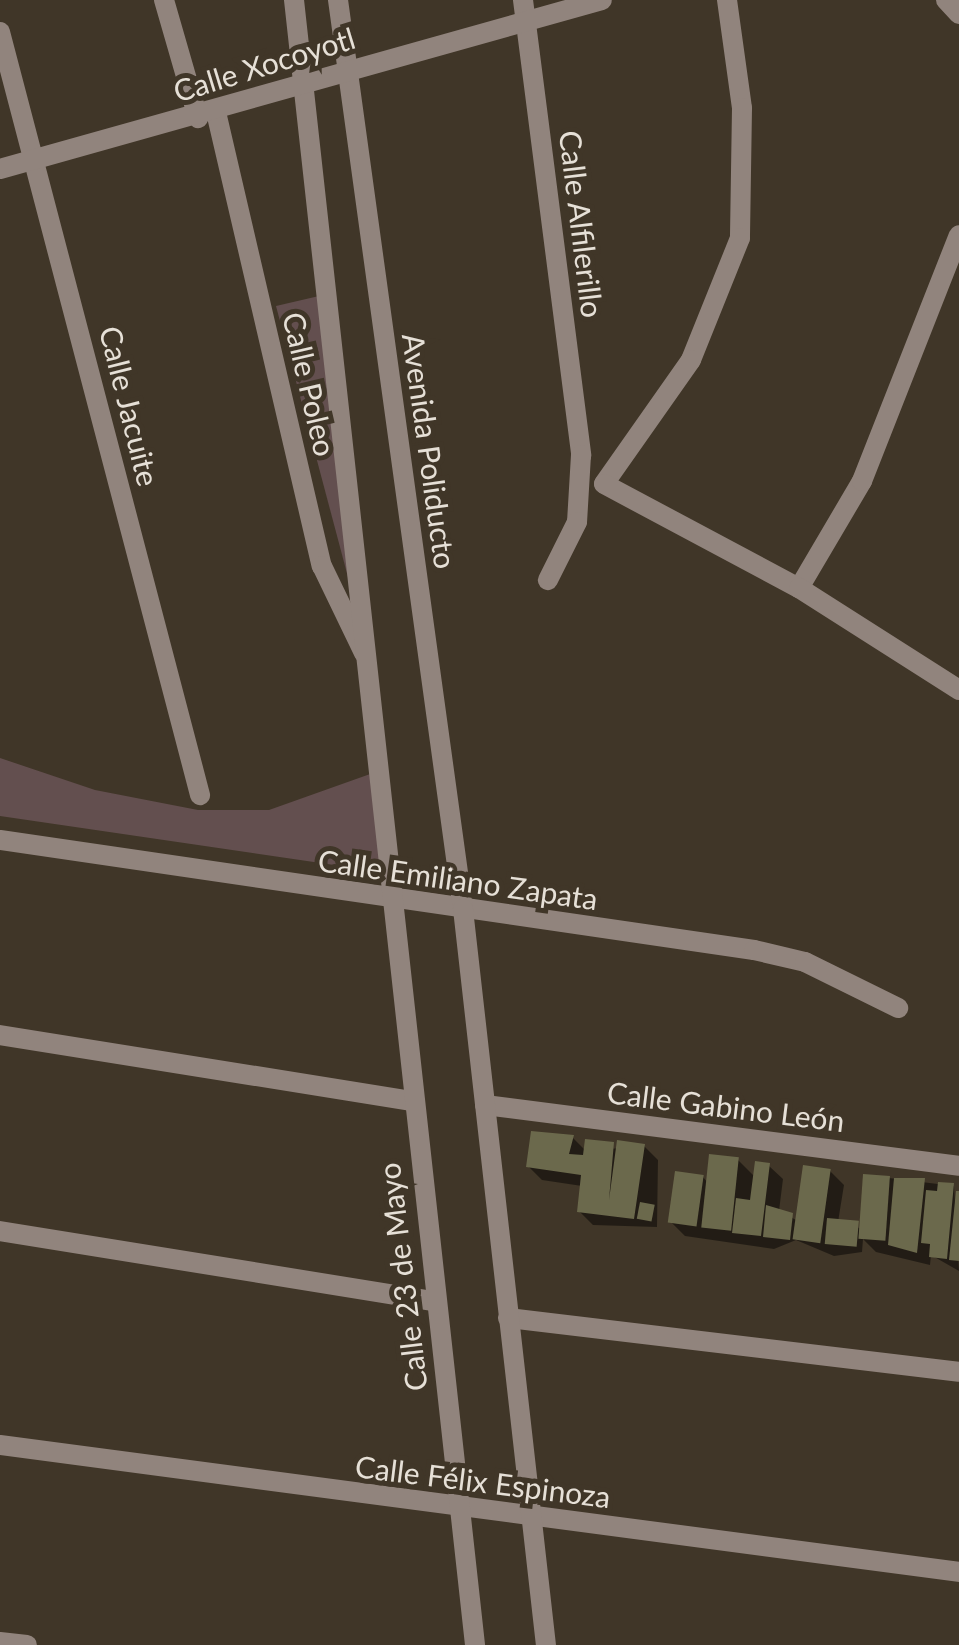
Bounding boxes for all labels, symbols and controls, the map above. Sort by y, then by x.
street label: Calle Xocoyotl [169,19,359,109]
street label: Calle Alfilerillo [553,128,611,320]
street label: Calle Poleo [276,308,344,460]
street label: Calle Jacuite [93,322,167,490]
street label: Avenida Poliducto [396,331,464,571]
street label: Calle Emiliano Zapata [316,842,600,916]
street label: Calle Gabino León [605,1074,847,1138]
street label: Calle 23 de Mayo [370,1161,434,1393]
street label: Calle Félix Espinoza [353,1447,613,1515]

